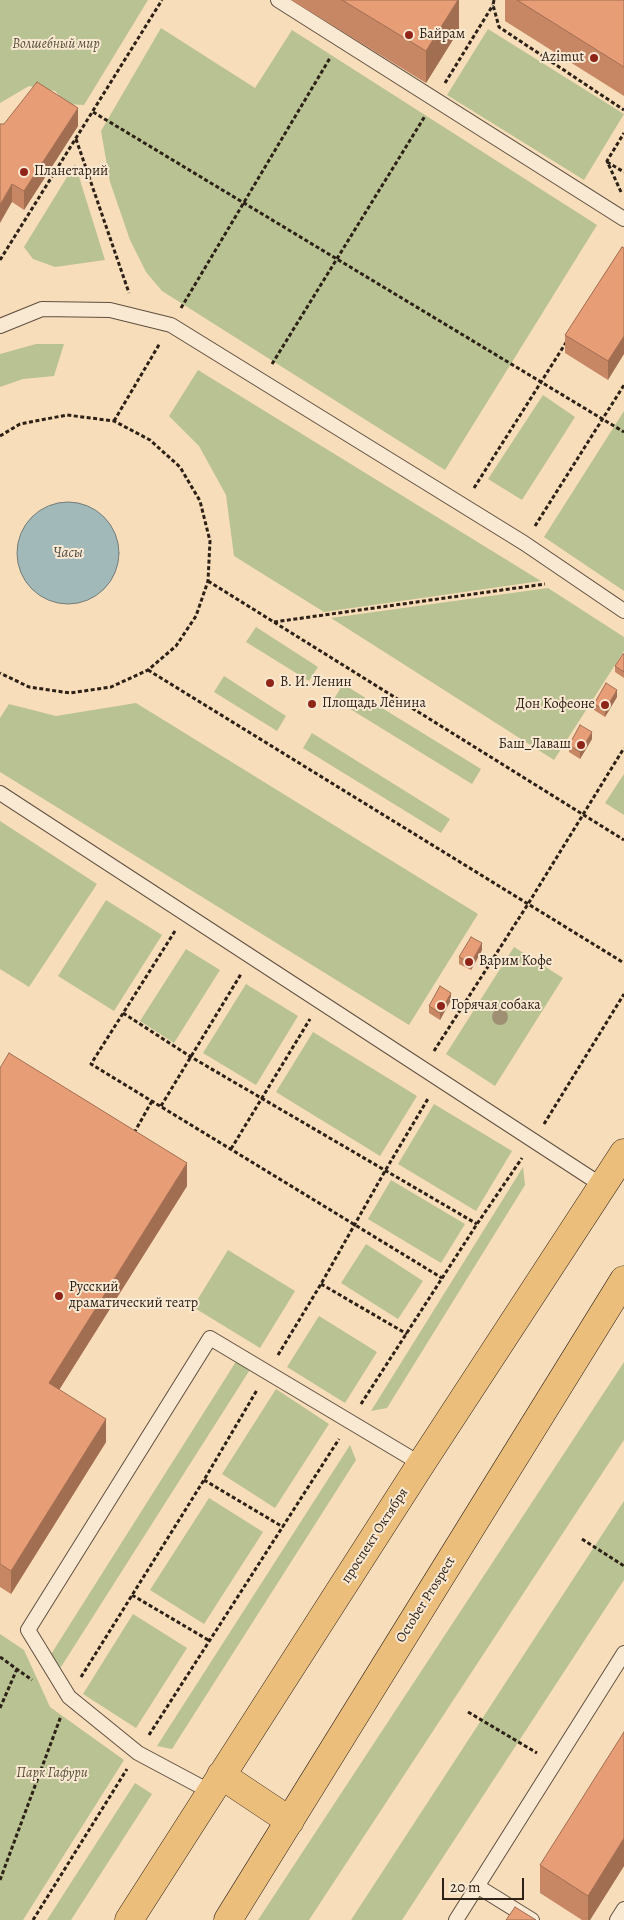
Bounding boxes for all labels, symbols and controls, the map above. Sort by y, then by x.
place label: Байрам [419,27,465,43]
marker: Байрам [403,29,415,41]
park label: Волшебный мир [12,37,100,53]
place label: Azimut [542,50,584,66]
marker: Azimut [588,52,600,64]
place label: Планетарий [34,164,108,180]
marker: Планетарий [18,166,30,178]
water label: Часы [53,544,83,562]
place label: В. И. Ленин [280,675,352,691]
marker: В. И. Ленин [264,677,276,689]
place label: Площадь Ленина [322,696,426,712]
place label: Дон Кофеоне [516,697,595,713]
marker: Площадь Ленина [306,698,318,710]
marker: Дон Кофеоне [599,699,611,711]
place label: Баш_Лаваш [498,737,571,753]
marker: Баш_Лаваш [575,739,587,751]
place label: Варим Кофе [479,954,552,970]
marker: Варим Кофе [463,956,475,968]
place label: Горячая собака [451,998,541,1014]
marker: Горячая собака [435,1000,447,1012]
place label: Русский драматический театр [69,1280,198,1312]
marker: Русский драматический театр [53,1290,65,1302]
street label: проспект Октября [338,1485,412,1587]
street label: October Prospect [393,1554,459,1646]
park label: Парк Гафури [16,1766,88,1782]
scale bar [444,1868,526,1900]
text: 20 m [450,1877,481,1897]

